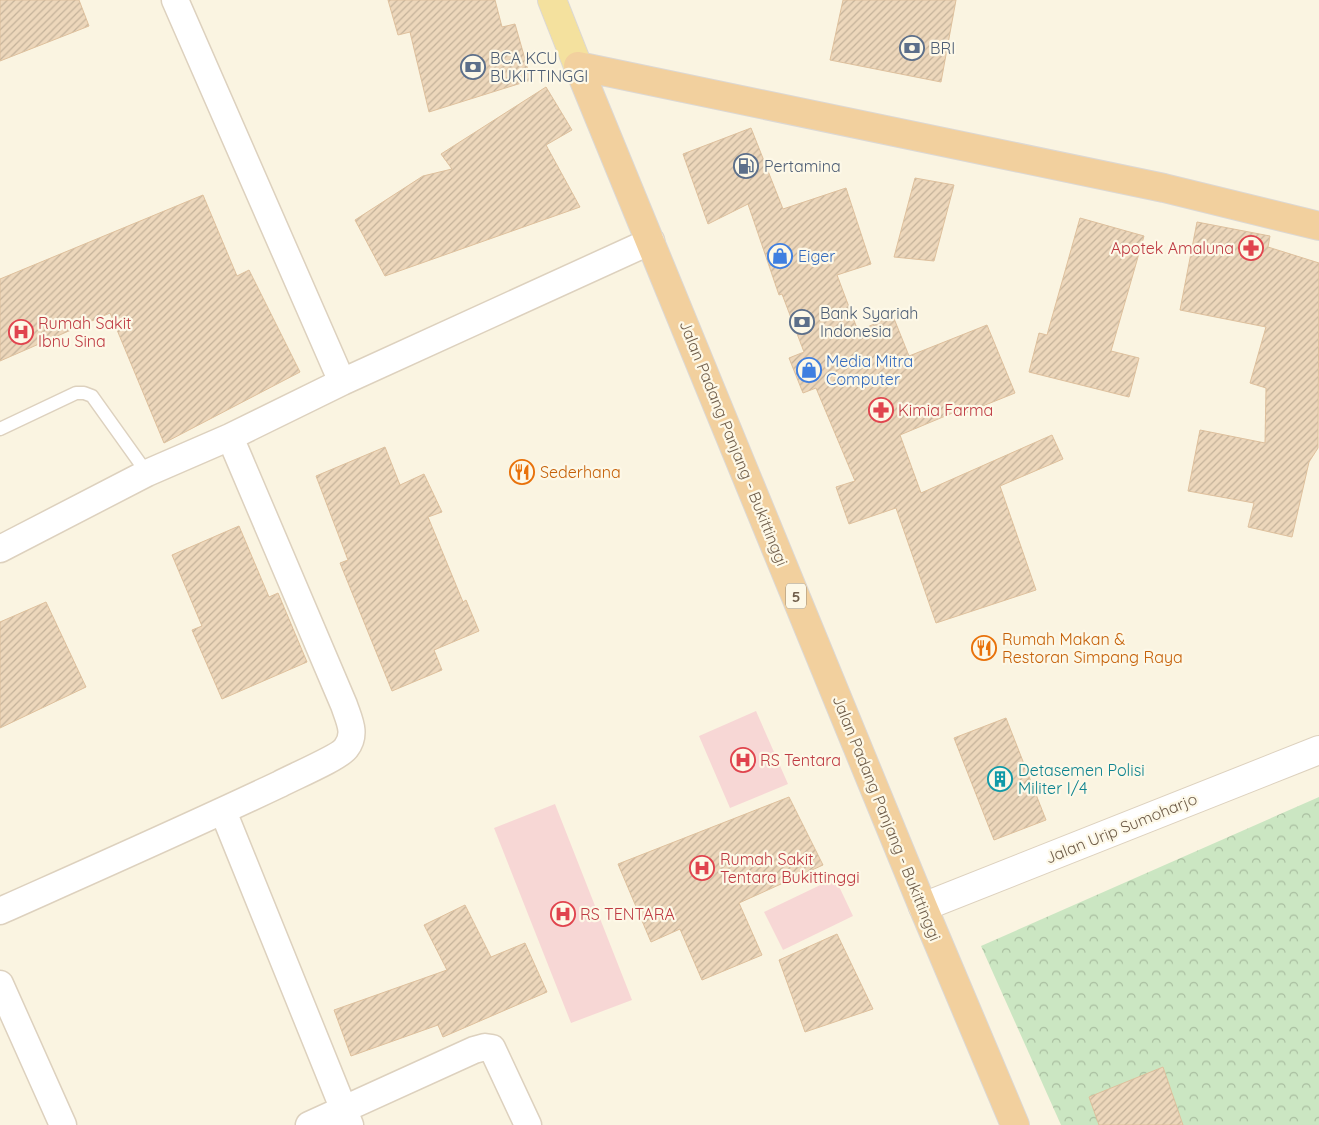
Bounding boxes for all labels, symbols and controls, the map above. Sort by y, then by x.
bank icon: BRI [899,35,925,61]
place label: BRI [930,38,955,58]
place label: BCA KCU BUKITTINGGI [490,48,588,86]
bank icon: BCA KCU BUKITTINGGI [460,54,486,80]
fuel station icon: Pertamina [733,153,759,179]
place label: Pertamina [764,156,841,176]
pharmacy icon: Apotek Amaluna [1238,235,1264,261]
place label: Apotek Amaluna [1111,238,1234,258]
shop icon: Eiger [767,243,793,269]
place label: Eiger [798,246,835,266]
place label: Bank Syariah Indonesia [820,303,918,341]
bank icon: Bank Syariah Indonesia [789,309,815,335]
place label: Rumah Sakit Ibnu Sina [38,313,132,351]
street label: Jalan Padang Panjang - Bukittinggi [675,317,793,569]
hospital icon: Rumah Sakit Ibnu Sina [8,319,34,345]
place label: Media Mitra Computer [826,351,913,389]
shop icon: Media Mitra Computer [796,357,822,383]
pharmacy icon: Kimia Farma [868,397,894,423]
place label: Kimia Farma [898,400,993,420]
restaurant icon: Sederhana [509,459,535,485]
place label: Sederhana [540,462,621,482]
road number: 5 [786,584,806,608]
place label: Rumah Makan & Restoran Simpang Raya [1002,629,1183,667]
restaurant icon: Rumah Makan & Restoran Simpang Raya [971,635,997,661]
street label: Jalan Padang Panjang - Bukittinggi [828,692,946,944]
hospital icon: RS Tentara [730,747,756,773]
place label: RS Tentara [760,750,841,770]
place label: Detasemen Polisi Militer I/4 [1018,760,1145,798]
building icon: Detasemen Polisi Militer I/4 [987,766,1013,792]
street label: Jalan Urip Sumoharjo [1042,788,1200,868]
place label: Rumah Sakit Tentara Bukittinggi [720,849,860,887]
hospital icon: Rumah Sakit Tentara Bukittinggi [689,855,715,881]
hospital icon: RS TENTARA [550,901,576,927]
place label: RS TENTARA [580,904,675,924]

